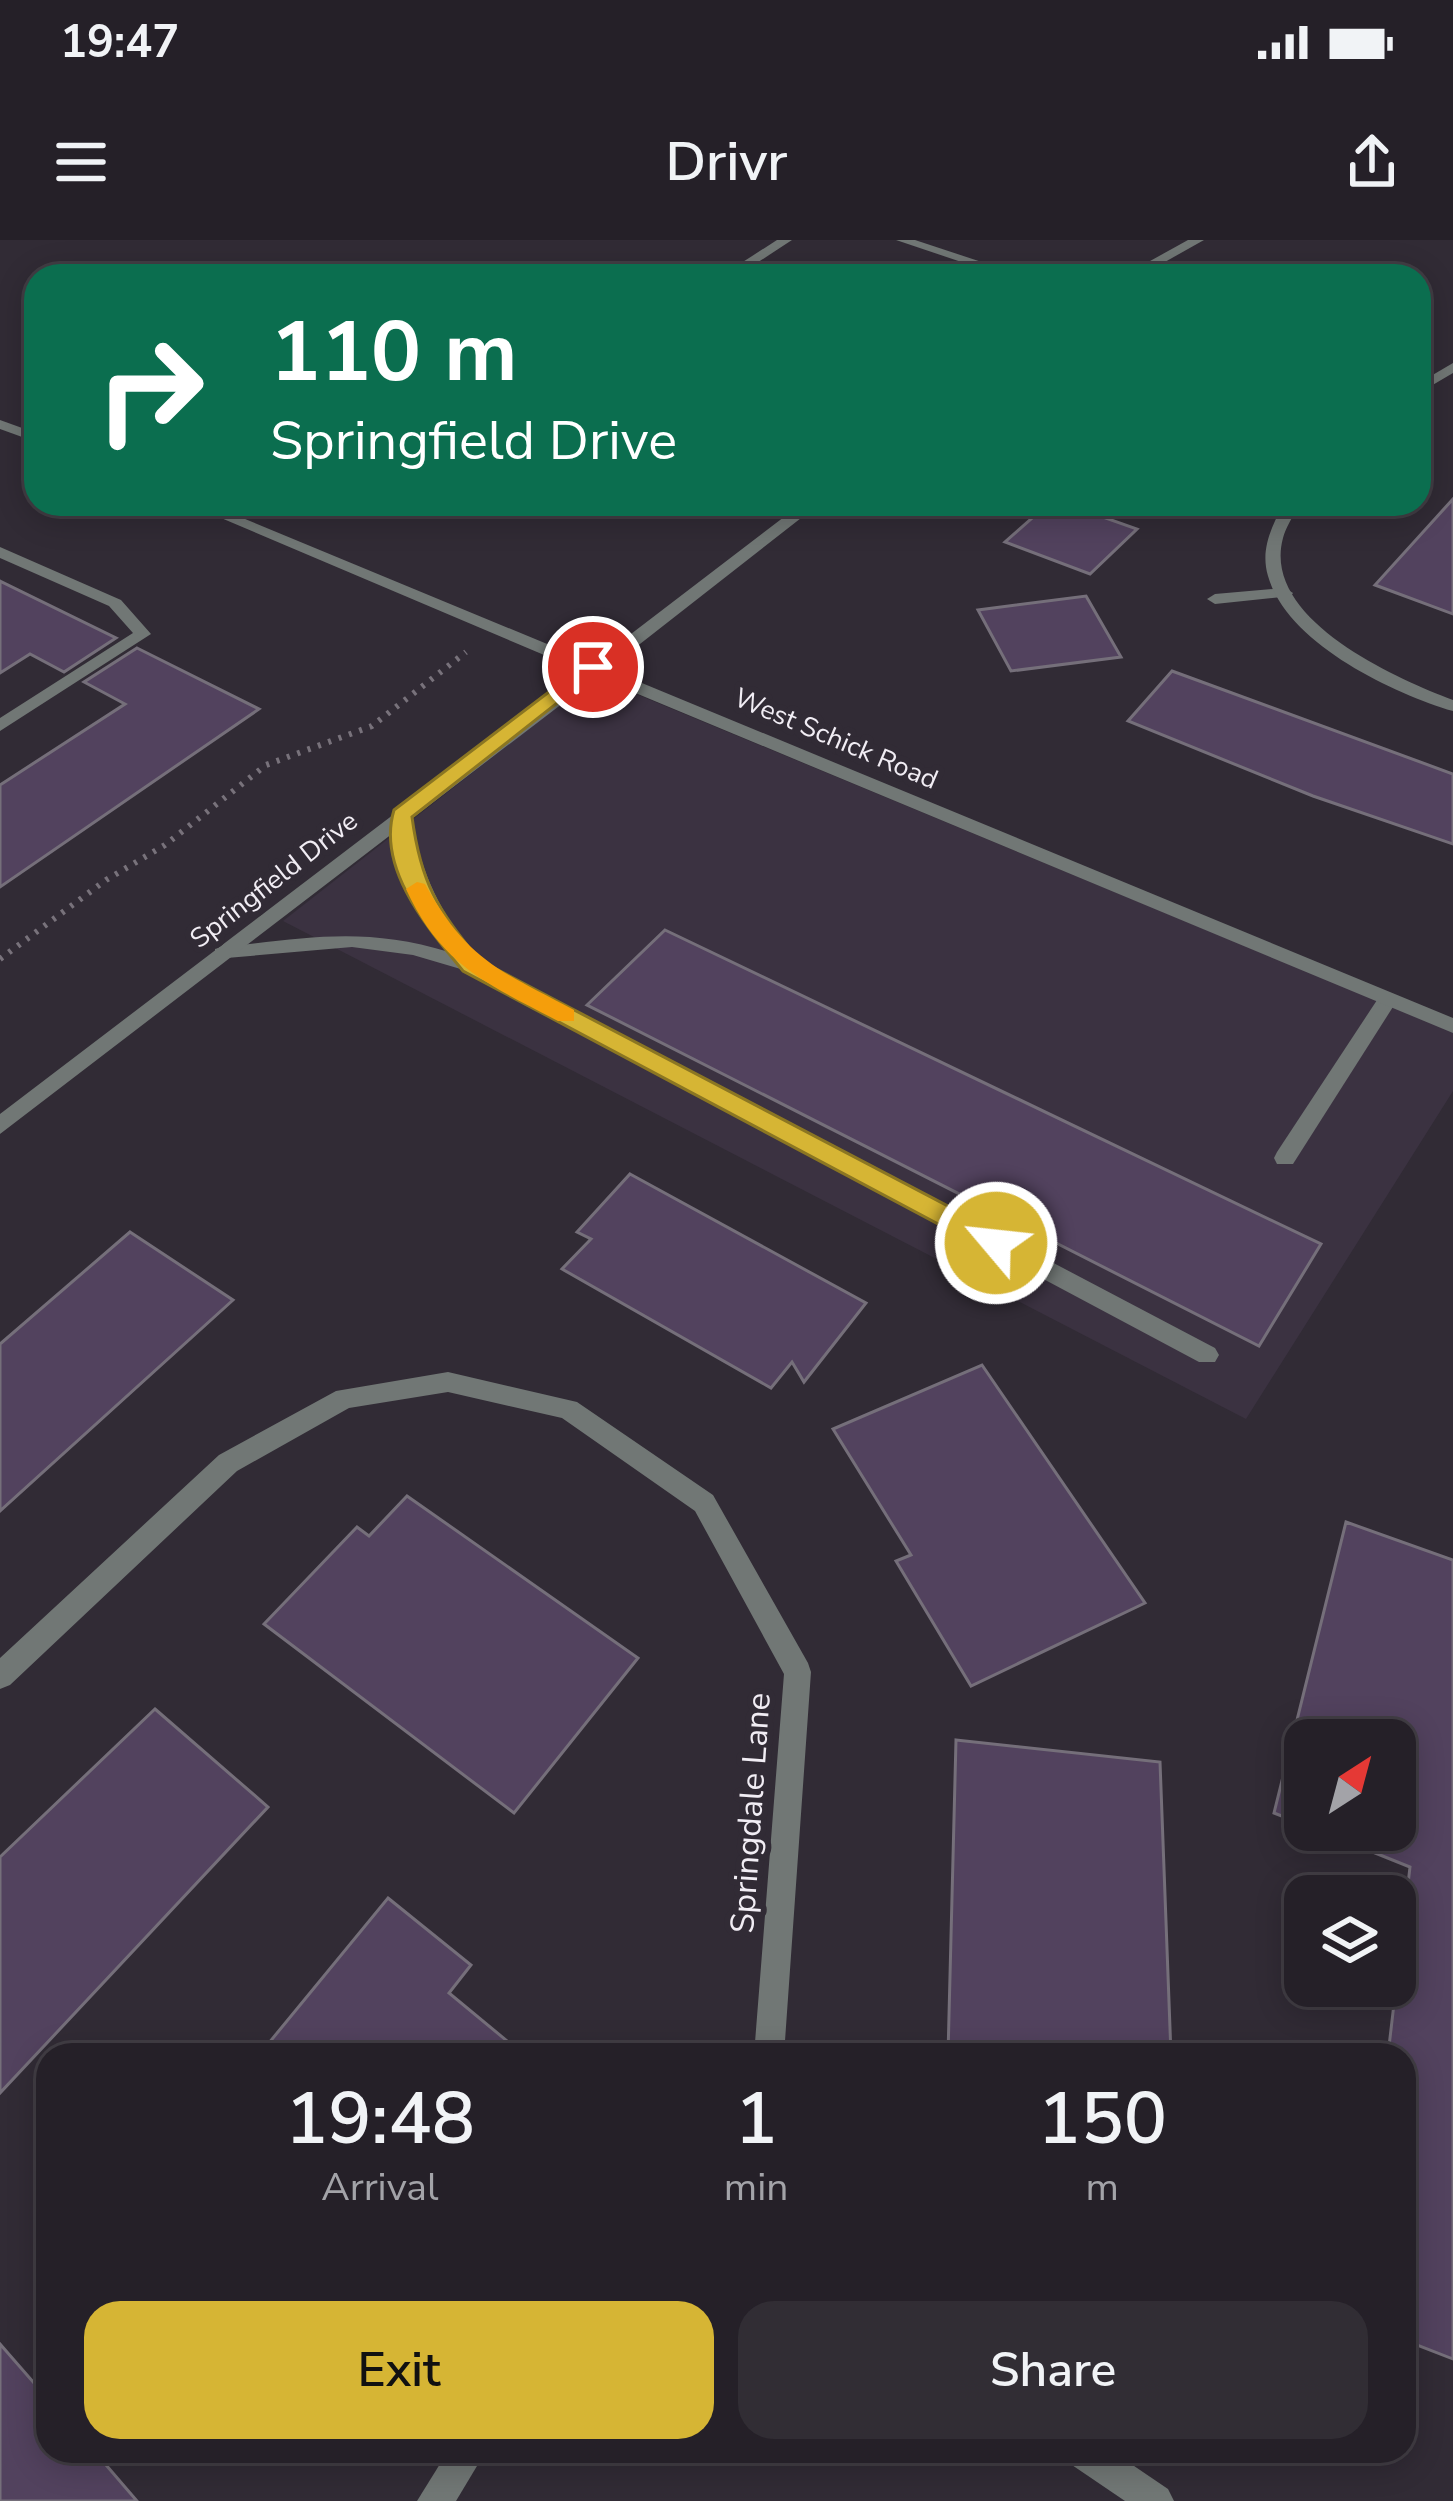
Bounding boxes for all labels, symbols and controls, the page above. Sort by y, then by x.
text: 19:47 [60,12,179,73]
text: Drivr [665,125,788,199]
icon: menu [48,129,114,195]
icon: share [1339,129,1405,195]
text: 110 m [270,295,518,410]
icon: right [72,312,228,468]
text: Springfield Drive [270,404,677,478]
pin [542,616,644,718]
icon: arrive [560,634,626,700]
street label: West Schick Road [728,679,944,799]
street label: Springfield Drive [182,803,366,957]
position arrow [933,1180,1059,1306]
street label: Springdale Lane [720,1691,782,1935]
north arrow [1284,1719,1416,1851]
map controls [1284,1719,1416,2007]
button: layers [1284,1875,1416,2007]
text: 19:48 [285,2070,475,2168]
text: 1 [735,2070,778,2168]
text: 150 [1037,2070,1167,2168]
text: Arrival [321,2161,439,2214]
text: min [724,2161,788,2214]
text: m [1085,2161,1119,2214]
button: Exit [84,2301,714,2439]
button: Share [738,2301,1368,2439]

